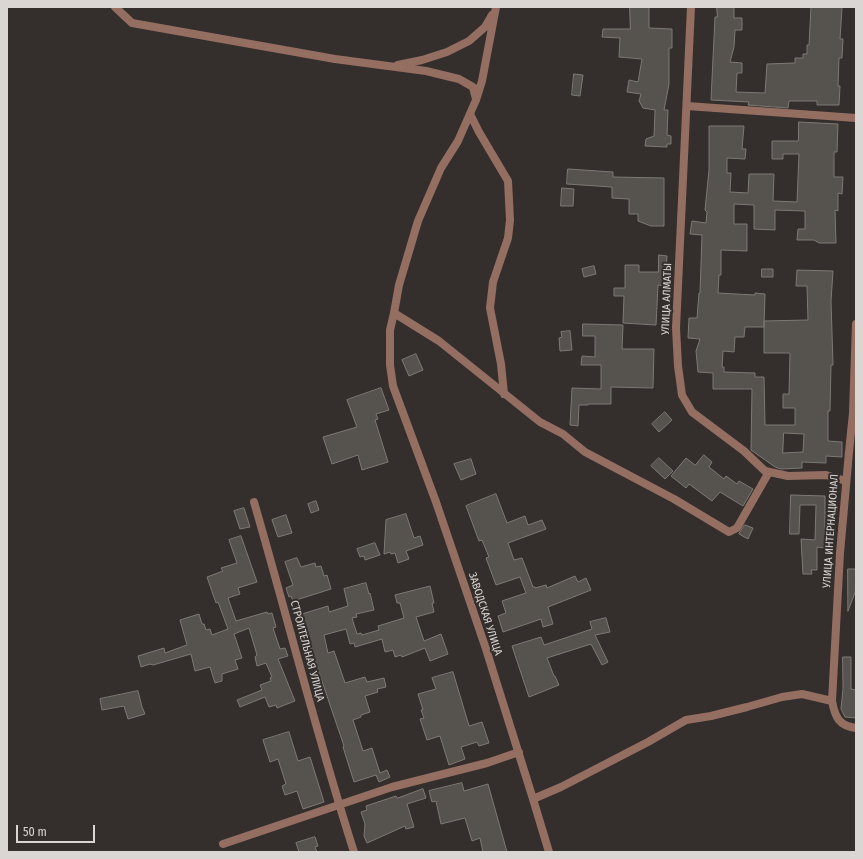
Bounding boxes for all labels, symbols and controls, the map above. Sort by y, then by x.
street label: УЛИЦА АЛМАТЫ [659,263,675,335]
street label: УЛИЦА ИНТЕРНАЦИОНАЛ [820,474,842,588]
street label: ЗАВОДСКАЯ УЛИЦА [465,571,505,657]
street label: СТРОИТЕЛЬНАЯ УЛИЦА [287,599,327,703]
scale bar [18,817,97,843]
text: 50 m [23,825,47,839]

